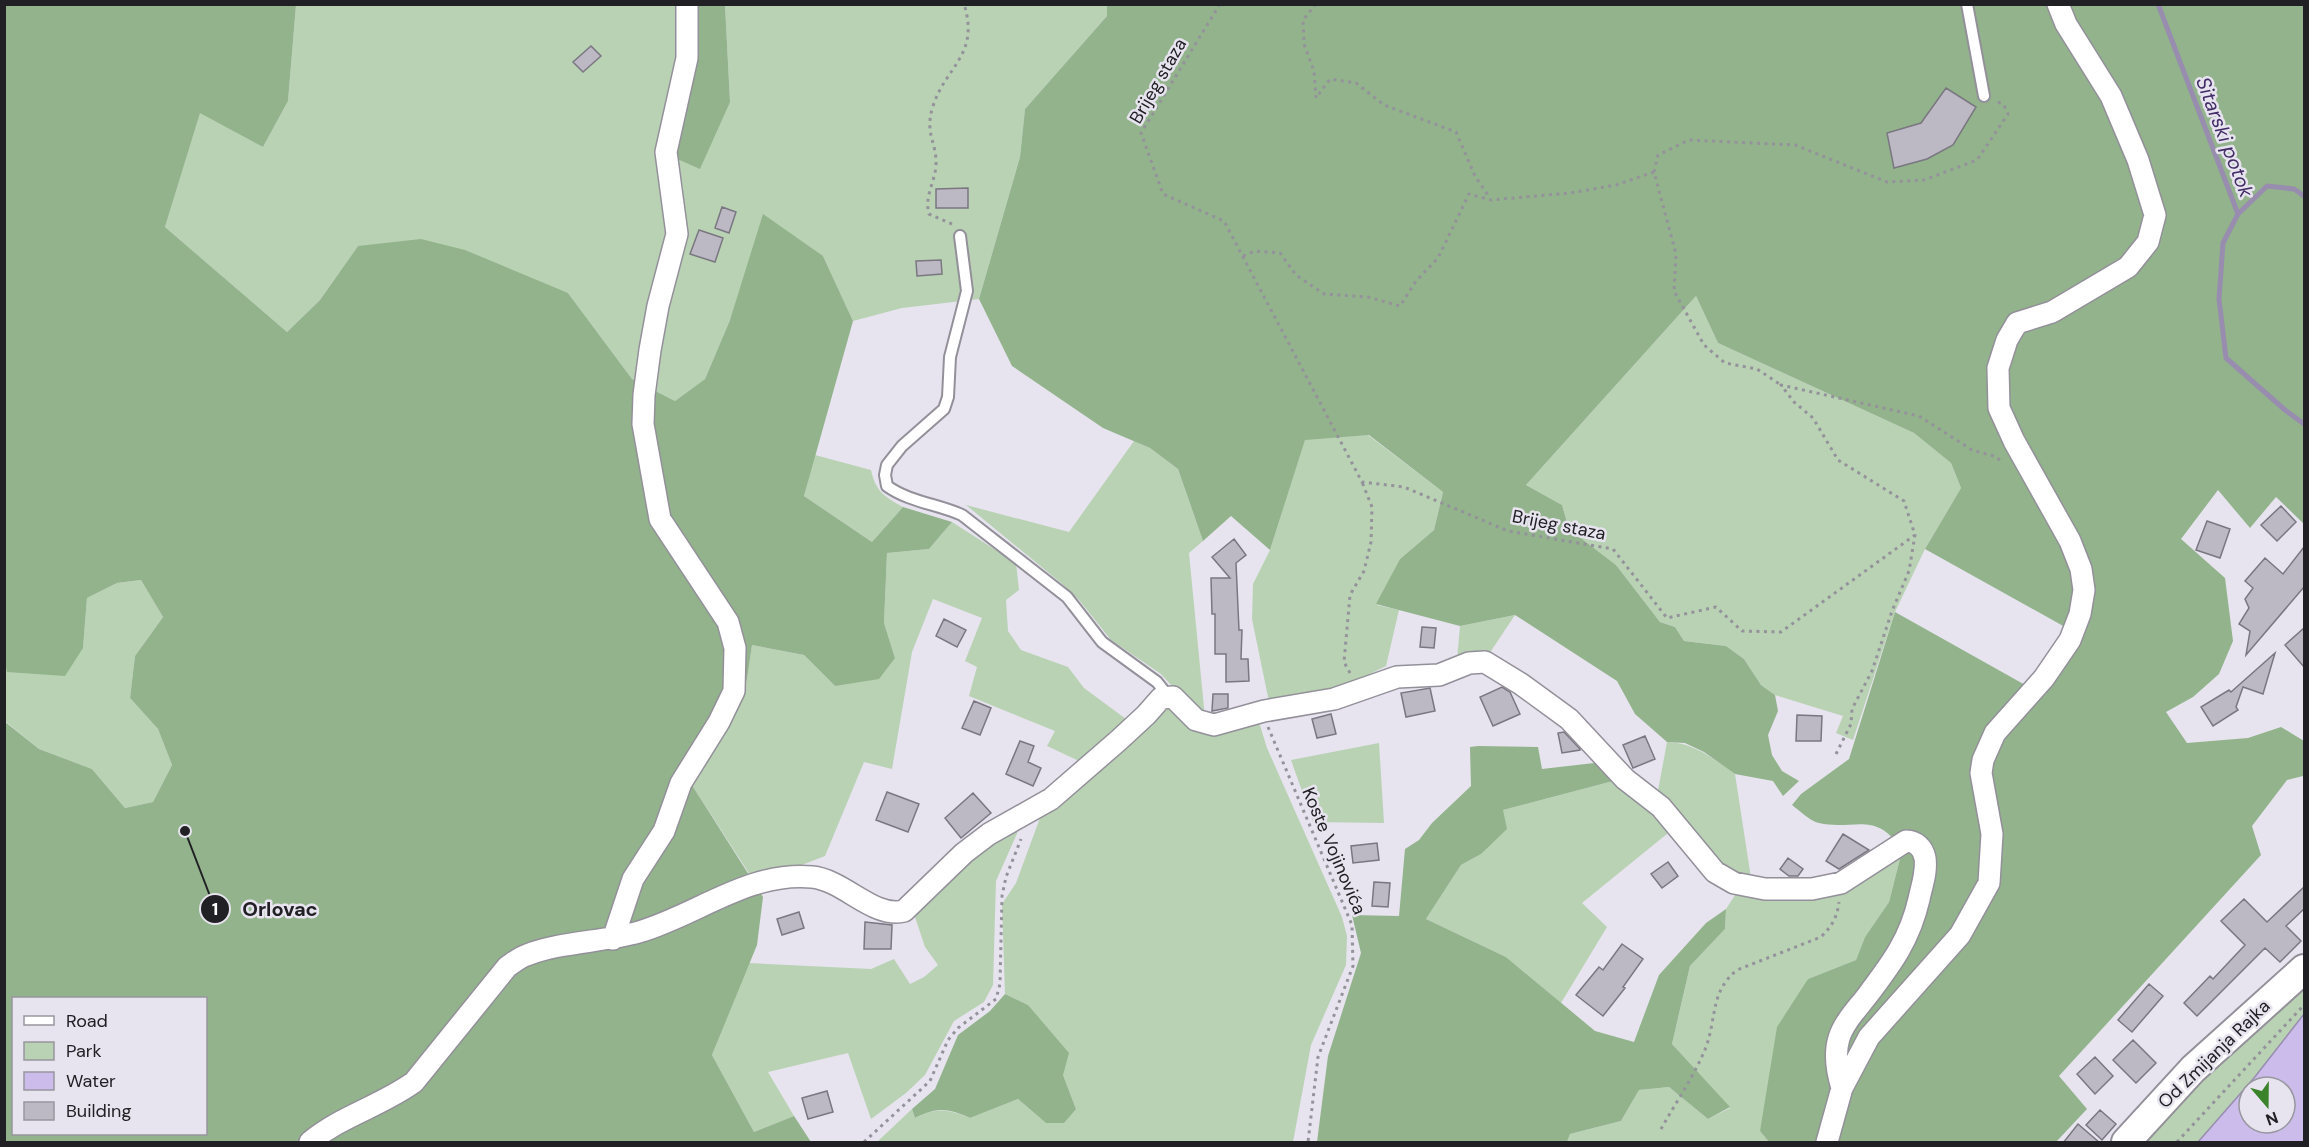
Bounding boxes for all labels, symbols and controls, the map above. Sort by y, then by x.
street label: Brijeg staza [1124,34,1192,128]
water label: Sitarski potok [2190,73,2260,202]
street label: Brijeg staza [1510,504,1608,546]
street label: Koste Vojinovića [1296,784,1372,918]
callout: Orlovac [200,890,330,928]
text: Orlovac [242,896,318,922]
text: 1 [212,897,218,921]
street label: Od Zmijanja Rajka [2153,994,2275,1114]
legend [12,997,207,1135]
text: Road [66,1009,108,1033]
text: Park [66,1039,102,1063]
text: Water [66,1069,116,1093]
north arrow [2237,1075,2297,1135]
text: Building [66,1099,131,1123]
text: N [2263,1107,2281,1130]

